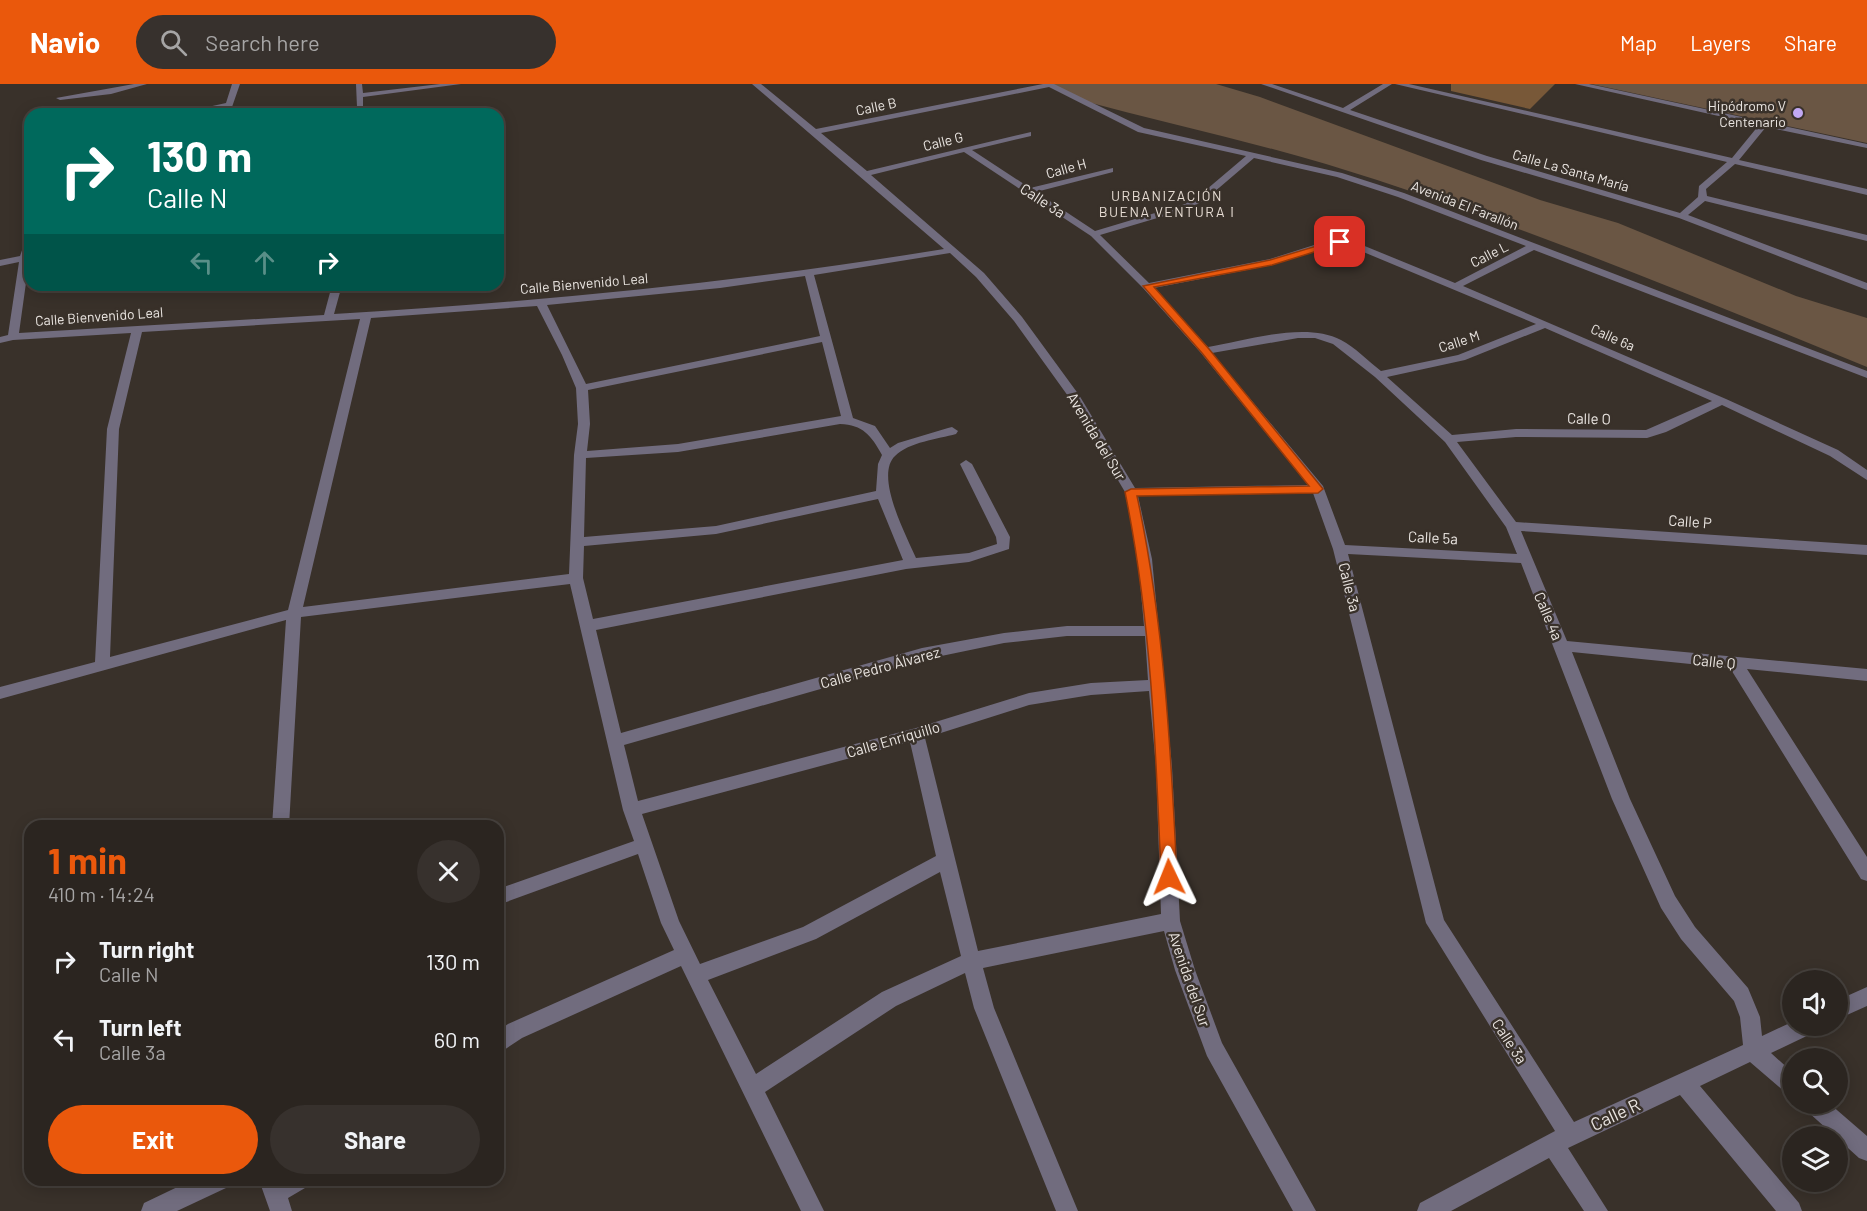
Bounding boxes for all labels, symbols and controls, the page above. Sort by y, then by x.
search box [136,15,556,69]
text: Navio [30,25,100,59]
icon: search [157,26,190,59]
text: Search here [205,29,320,55]
text: Map [1620,30,1657,55]
text: Layers [1690,30,1751,55]
text: Share [1784,30,1837,55]
street label: Calle B [854,93,898,119]
place label: Hipódromo V Centenario [1708,97,1786,130]
marker: Hipódromo V Centenario [1791,106,1805,120]
street label: Calle G [921,128,965,154]
text: 130 m [147,130,252,180]
icon: right [48,132,126,210]
street label: Calle La Santa María [1511,145,1631,195]
street label: Calle H [1044,154,1088,182]
street label: Avenida El Farallón [1409,177,1521,233]
street label: Calle 3a [1017,179,1069,221]
text: Calle N [147,181,227,213]
district label: URBANIZACIÓN BUENA VENTURA I [1099,187,1235,220]
pin [1314,216,1365,267]
icon: arrive [1323,225,1356,258]
street label: Calle L [1467,237,1511,271]
icon: left [185,246,218,279]
icon: ahead [248,246,281,279]
icon: right [311,246,344,279]
street label: Calle Bienvenido Leal [519,269,649,297]
street label: Calle Bienvenido Leal [34,303,164,329]
street label: Calle 6a [1588,320,1638,354]
street label: Calle M [1436,326,1482,356]
street label: Avenida del Sur [1064,389,1131,484]
street label: Calle O [1567,409,1611,427]
street label: Calle P [1668,511,1712,532]
street label: Calle 5a [1408,527,1458,547]
street label: Calle 3a [1335,561,1365,613]
street label: Calle 4a [1531,589,1567,643]
street label: Calle Pedro Álvarez [818,642,942,692]
street label: Calle Q [1692,650,1736,672]
street label: Calle Enriquillo [844,717,942,761]
text: 1 min [48,838,127,881]
button: close [417,840,480,903]
position arrow [1137,845,1201,909]
text: 410 m · 14:24 [48,882,155,906]
street label: Avenida del Sur [1165,929,1215,1029]
text: Turn right [99,936,194,962]
icon: right [48,945,81,978]
text: 130 m [426,948,480,974]
text: Calle N [99,962,159,986]
map controls [1782,970,1848,1192]
button: sound [1782,970,1848,1036]
text: Turn left [99,1014,182,1040]
street label: Calle 3a [1489,1015,1531,1067]
icon: left [48,1023,81,1056]
text: 60 m [434,1026,480,1052]
text: Calle 3a [99,1040,166,1064]
button: search [1782,1048,1848,1114]
street label: Calle R [1587,1093,1643,1135]
button: Exit [48,1105,258,1174]
button: Share [270,1105,480,1174]
button: layers [1782,1126,1848,1192]

